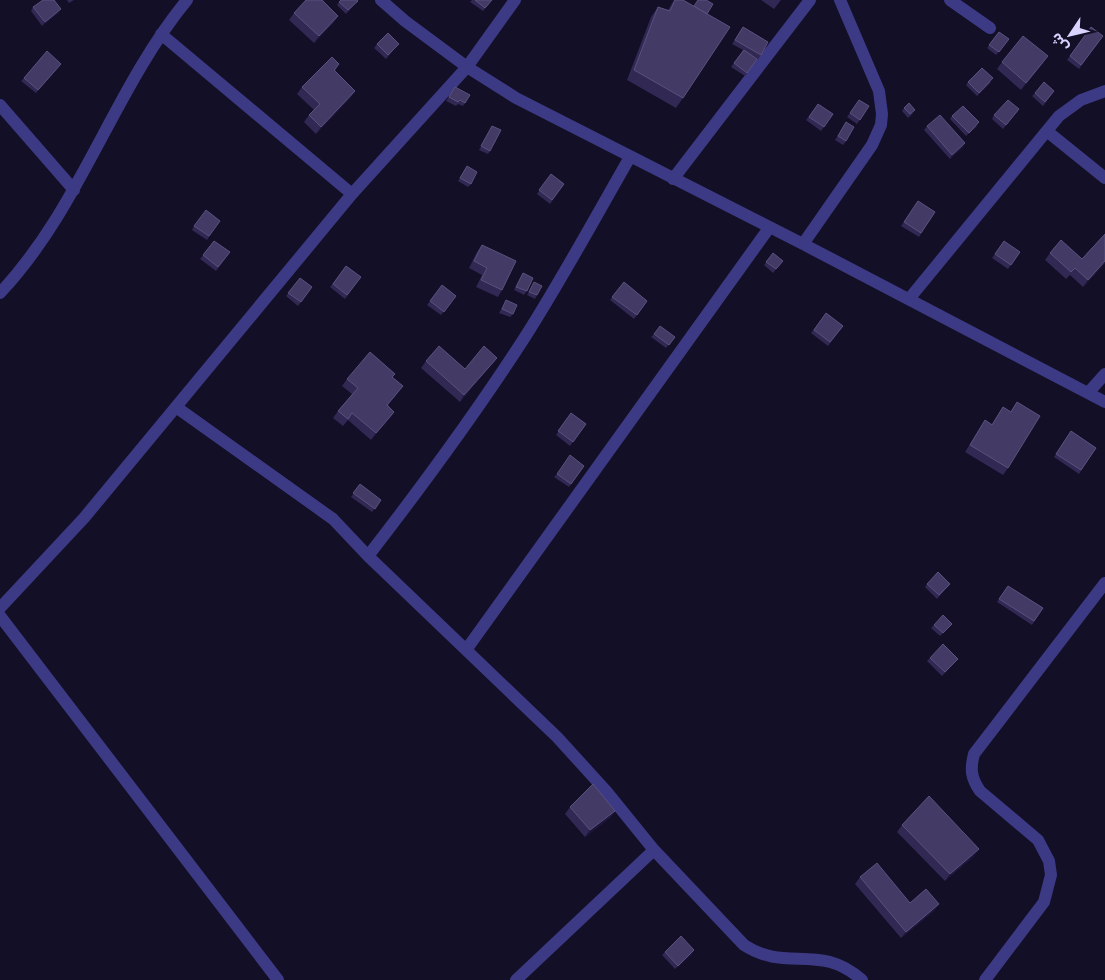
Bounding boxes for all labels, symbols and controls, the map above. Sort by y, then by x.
north arrow [1045,10,1095,60]
text: ش [1046,29,1072,56]

